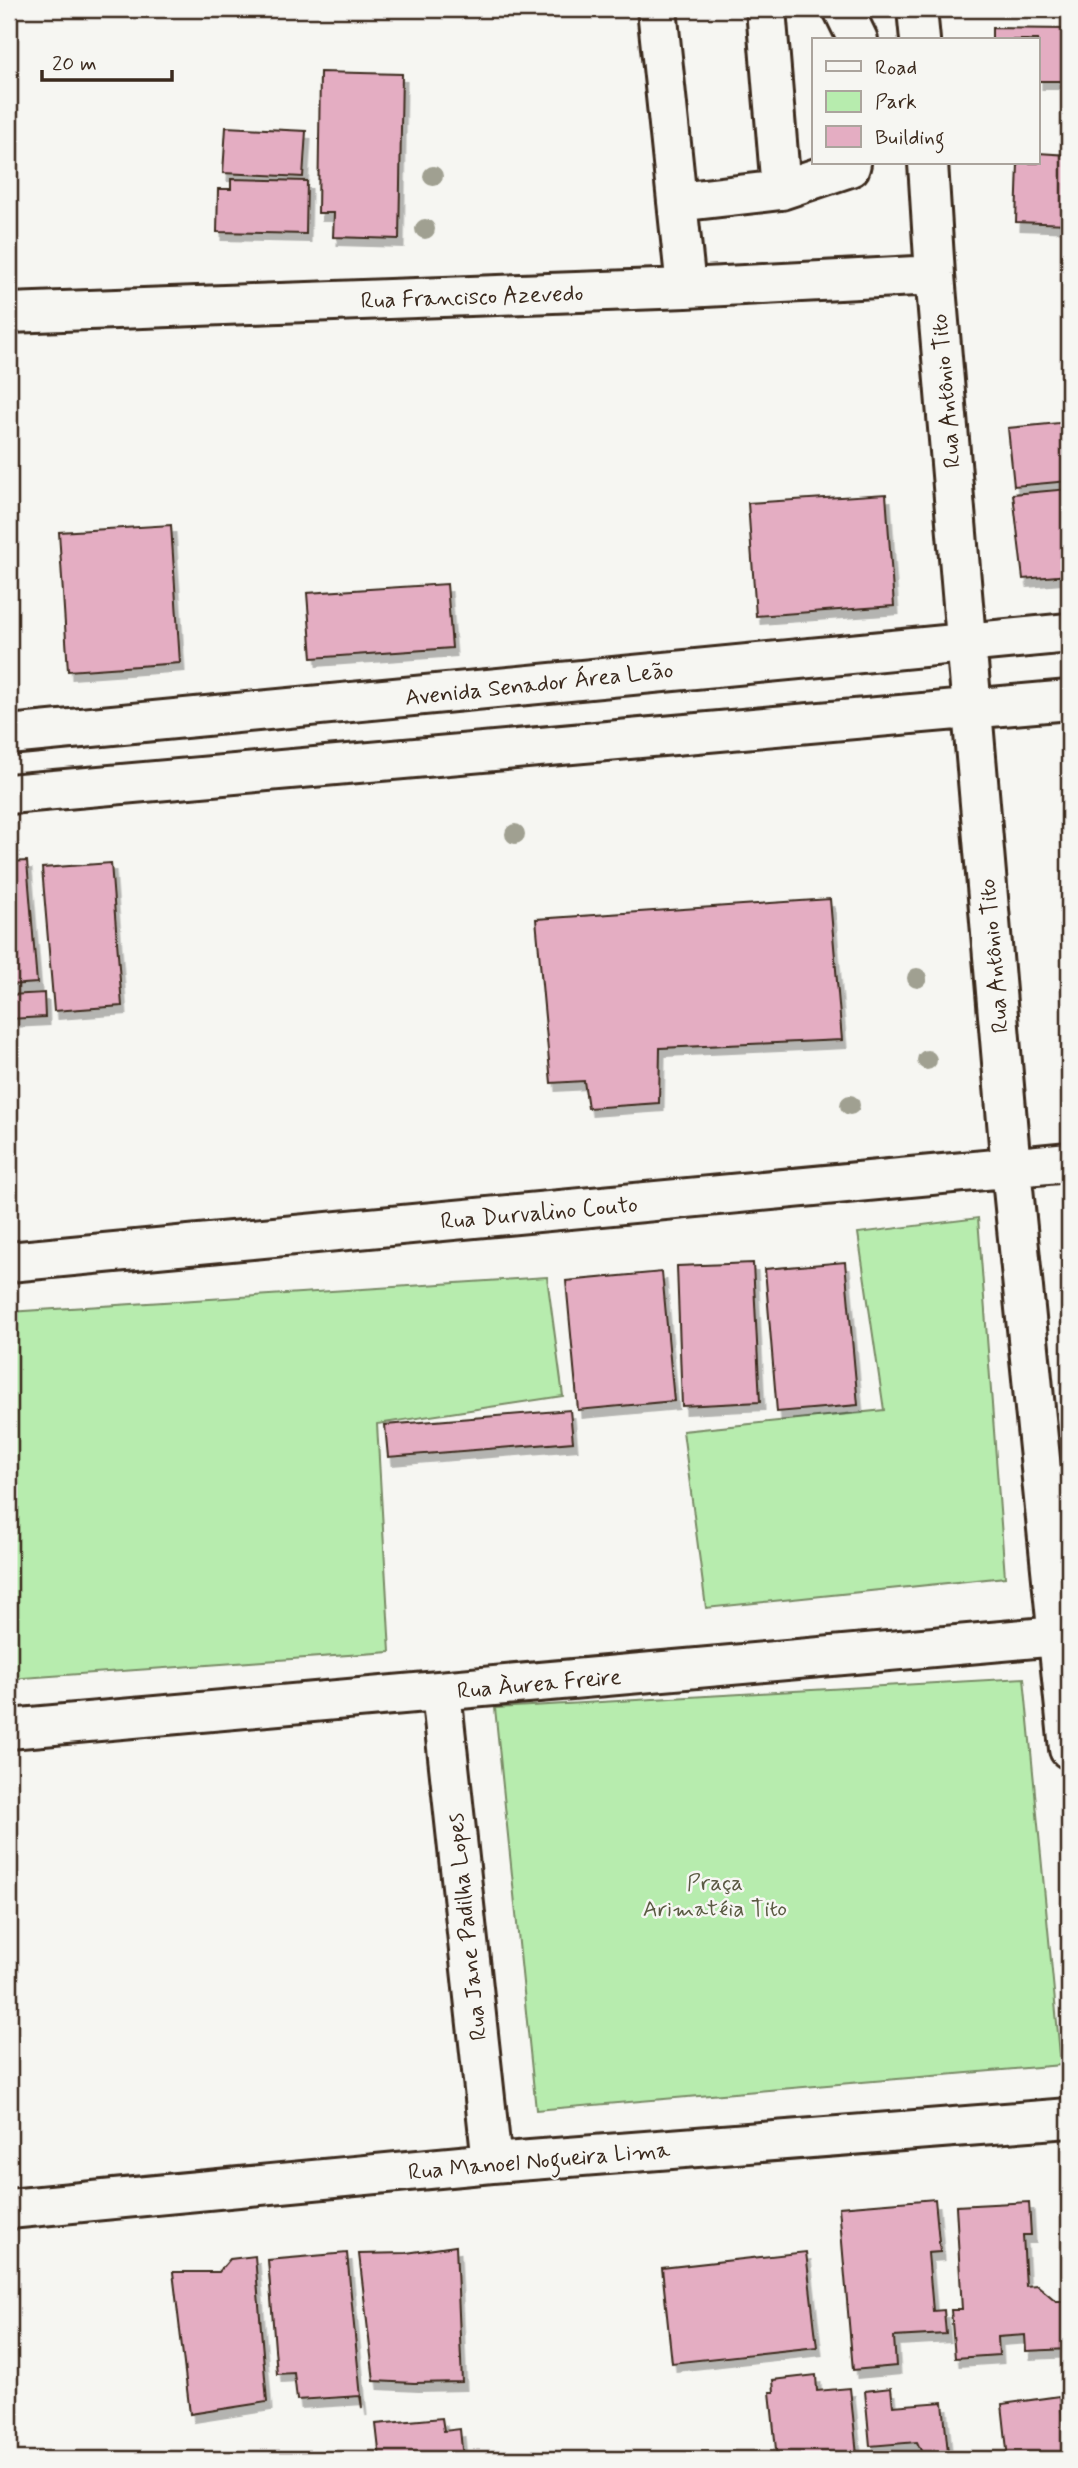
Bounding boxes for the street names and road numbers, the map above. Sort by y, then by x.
street label: Rua Francisco Azevedo [360,279,584,317]
street label: Rua Antônio Tito [925,312,969,469]
street label: Avenida Senador Área Leão [403,656,675,714]
street label: Rua Antônio Tito [973,877,1017,1034]
street label: Rua Durvalino Couto [439,1190,639,1238]
street label: Rua Àurea Freire [456,1663,623,1707]
street label: Rua Jane Padilha Lopes [441,1812,495,2042]
street label: Rua Manoel Nogueira Lima [407,2136,672,2190]

